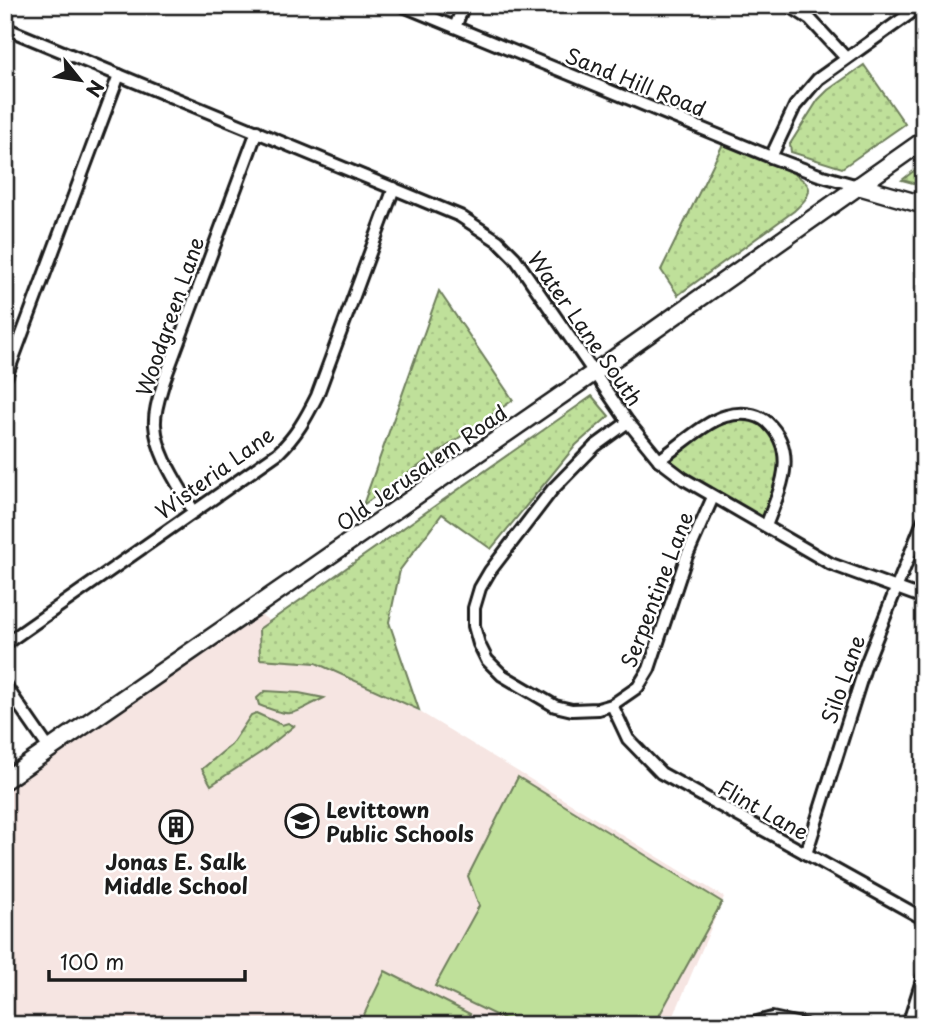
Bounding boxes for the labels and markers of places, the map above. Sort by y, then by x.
place label: Levittown Public Schools [326,793,474,849]
school or university icon: Levittown Public Schools [283,802,321,840]
building icon: Jonas E. Salk Middle School [157,808,195,846]
place label: Jonas E. Salk Middle School [104,845,248,901]

